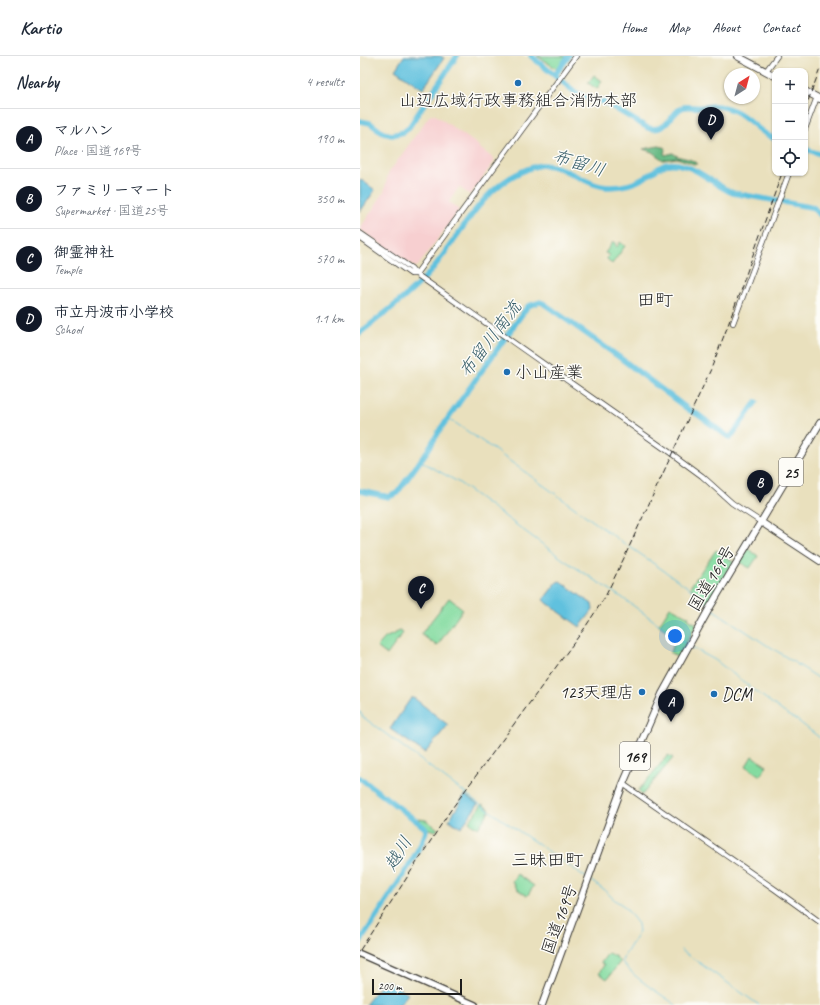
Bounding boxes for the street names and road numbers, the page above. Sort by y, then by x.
road number: 25 [779,458,803,486]
street label: 国道169号 [683,541,739,615]
road number: 169 [620,742,650,770]
street label: 国道169号 [537,881,582,958]

